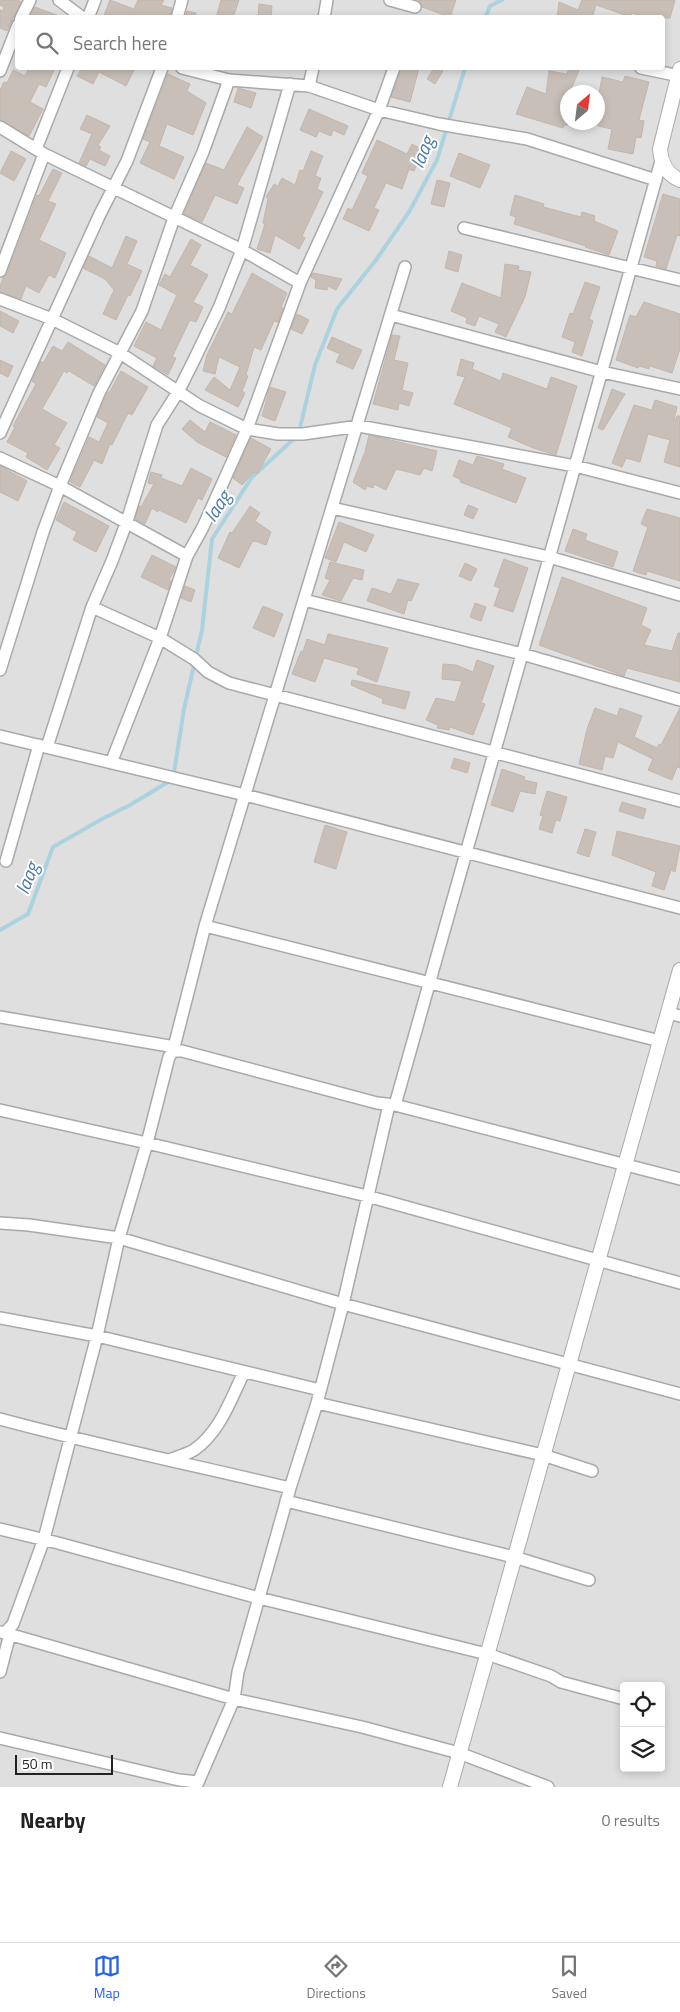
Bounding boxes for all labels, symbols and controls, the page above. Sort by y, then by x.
search box [15,15,665,70]
text: Search here [73,28,167,57]
icon: search [33,29,61,57]
north arrow [560,85,605,130]
water label: laag [402,130,442,172]
water label: laag [196,483,239,527]
water label: laag [7,856,47,898]
map controls [620,1682,665,1772]
button: locate [620,1682,665,1727]
button: layers [620,1727,665,1772]
scale bar [15,1752,112,1775]
text: 50 m [22,1753,52,1774]
text: Nearby [20,1804,85,1836]
text: 0 results [601,1808,660,1832]
tab: Map [93,1952,121,2003]
tab: Directions [306,1952,366,2003]
tab: Saved [552,1952,587,2003]

